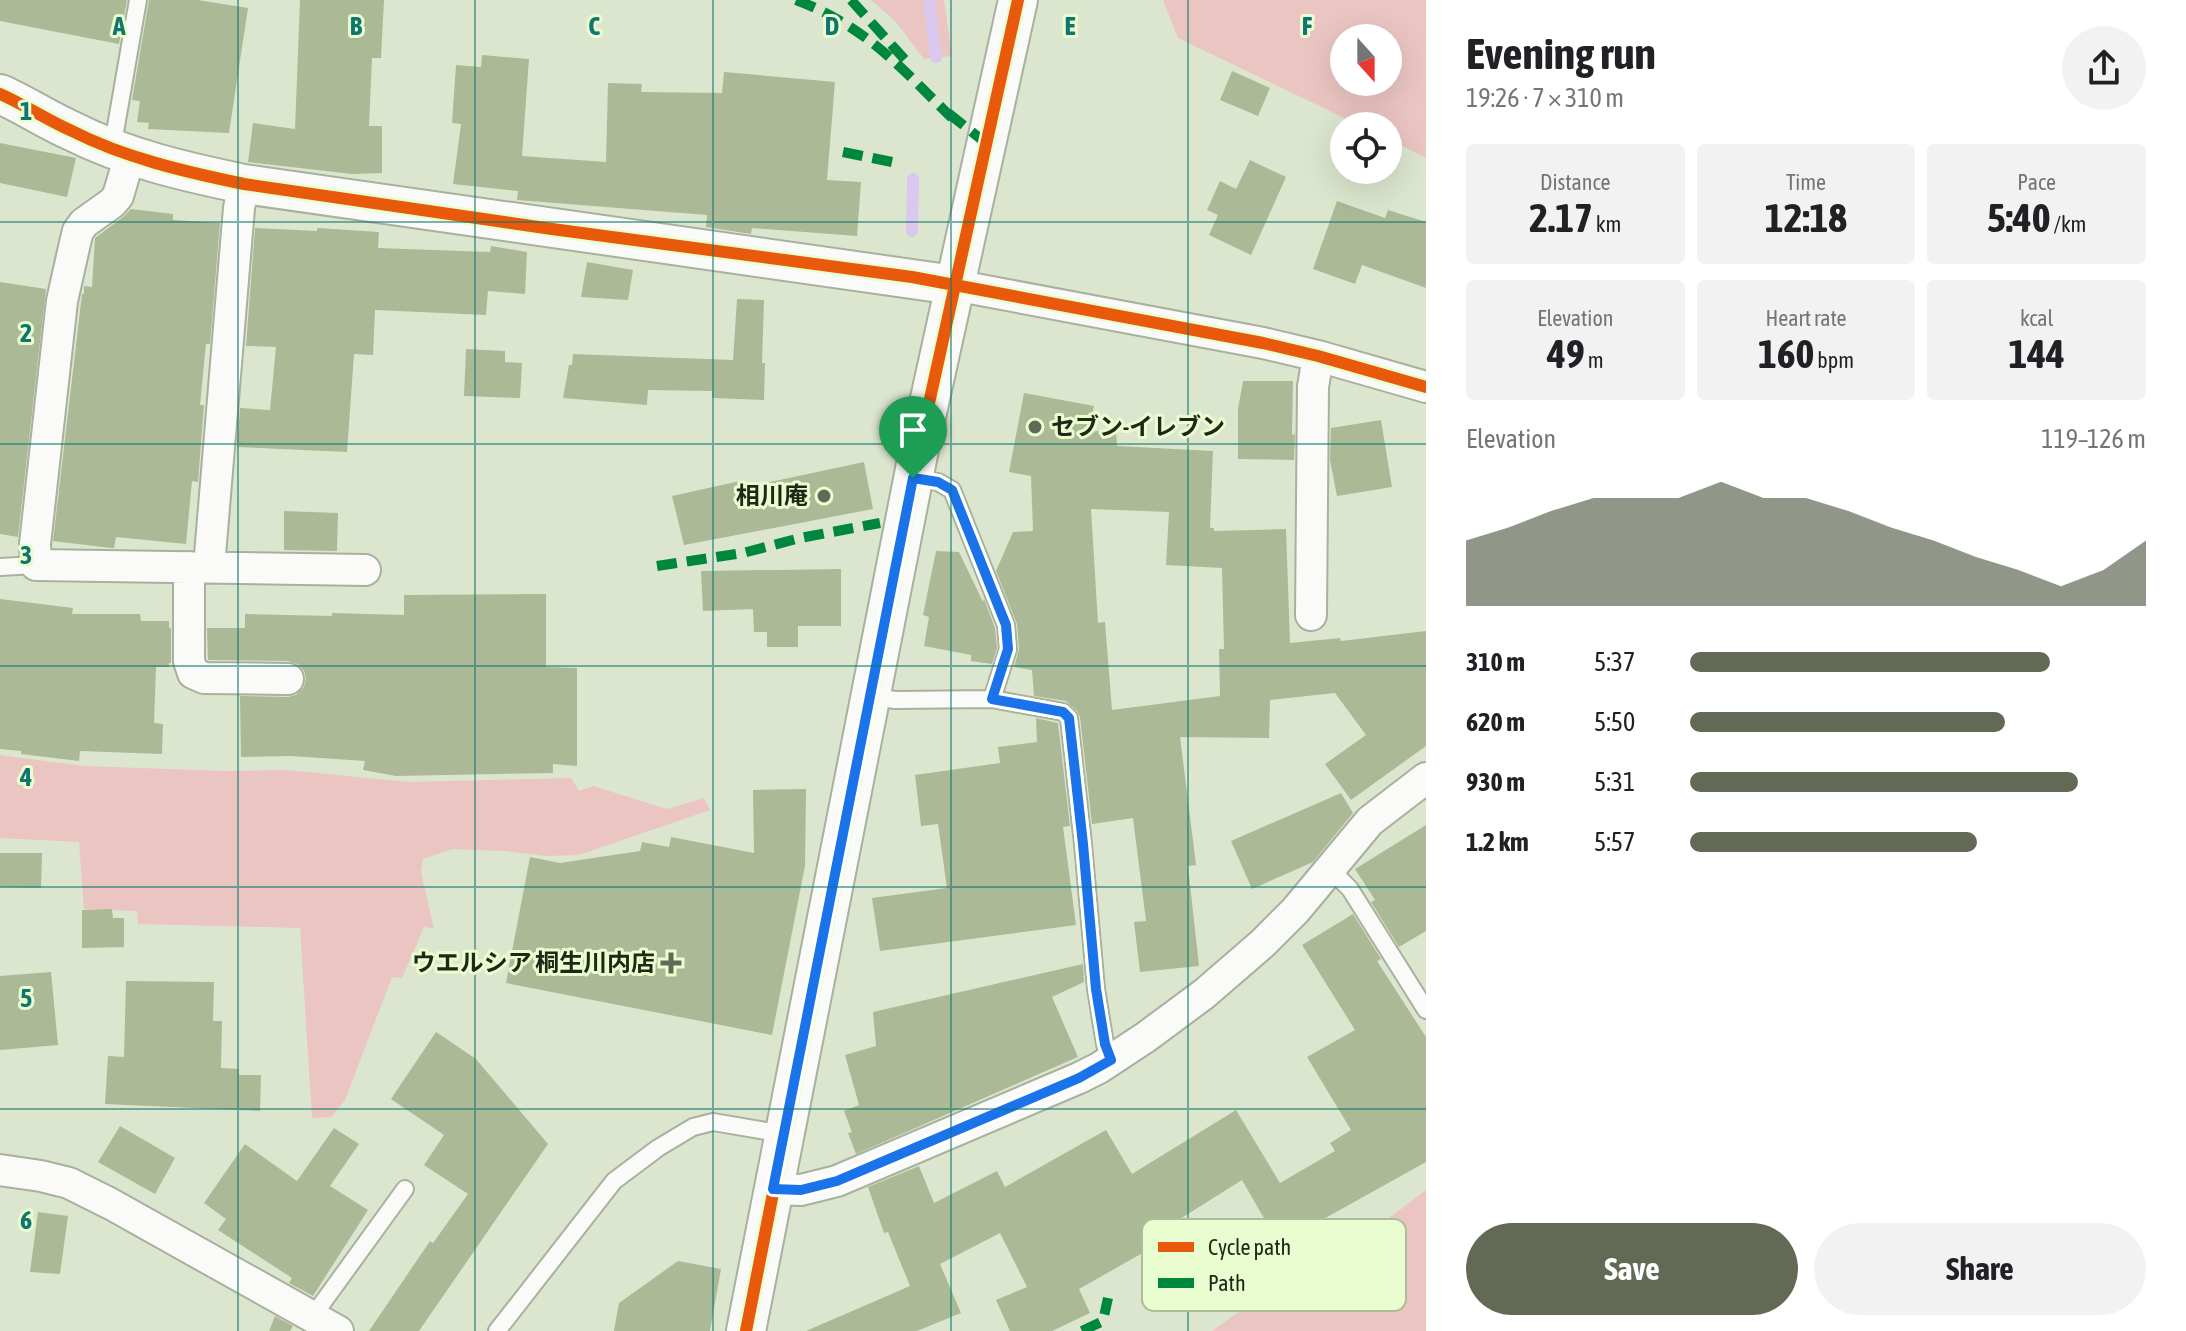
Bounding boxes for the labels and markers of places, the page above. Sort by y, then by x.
pin [879,396,947,478]
place label: セブン-イレブン [1051,413,1225,440]
marker: セブン-イレブン [1026,418,1044,436]
place label: 相川庵 [736,482,808,509]
marker: 相川庵 [815,487,833,505]
place label: ウエルシア 桐生川内店 [412,949,655,976]
marker: ウエルシア 桐生川内店 [662,954,680,972]

